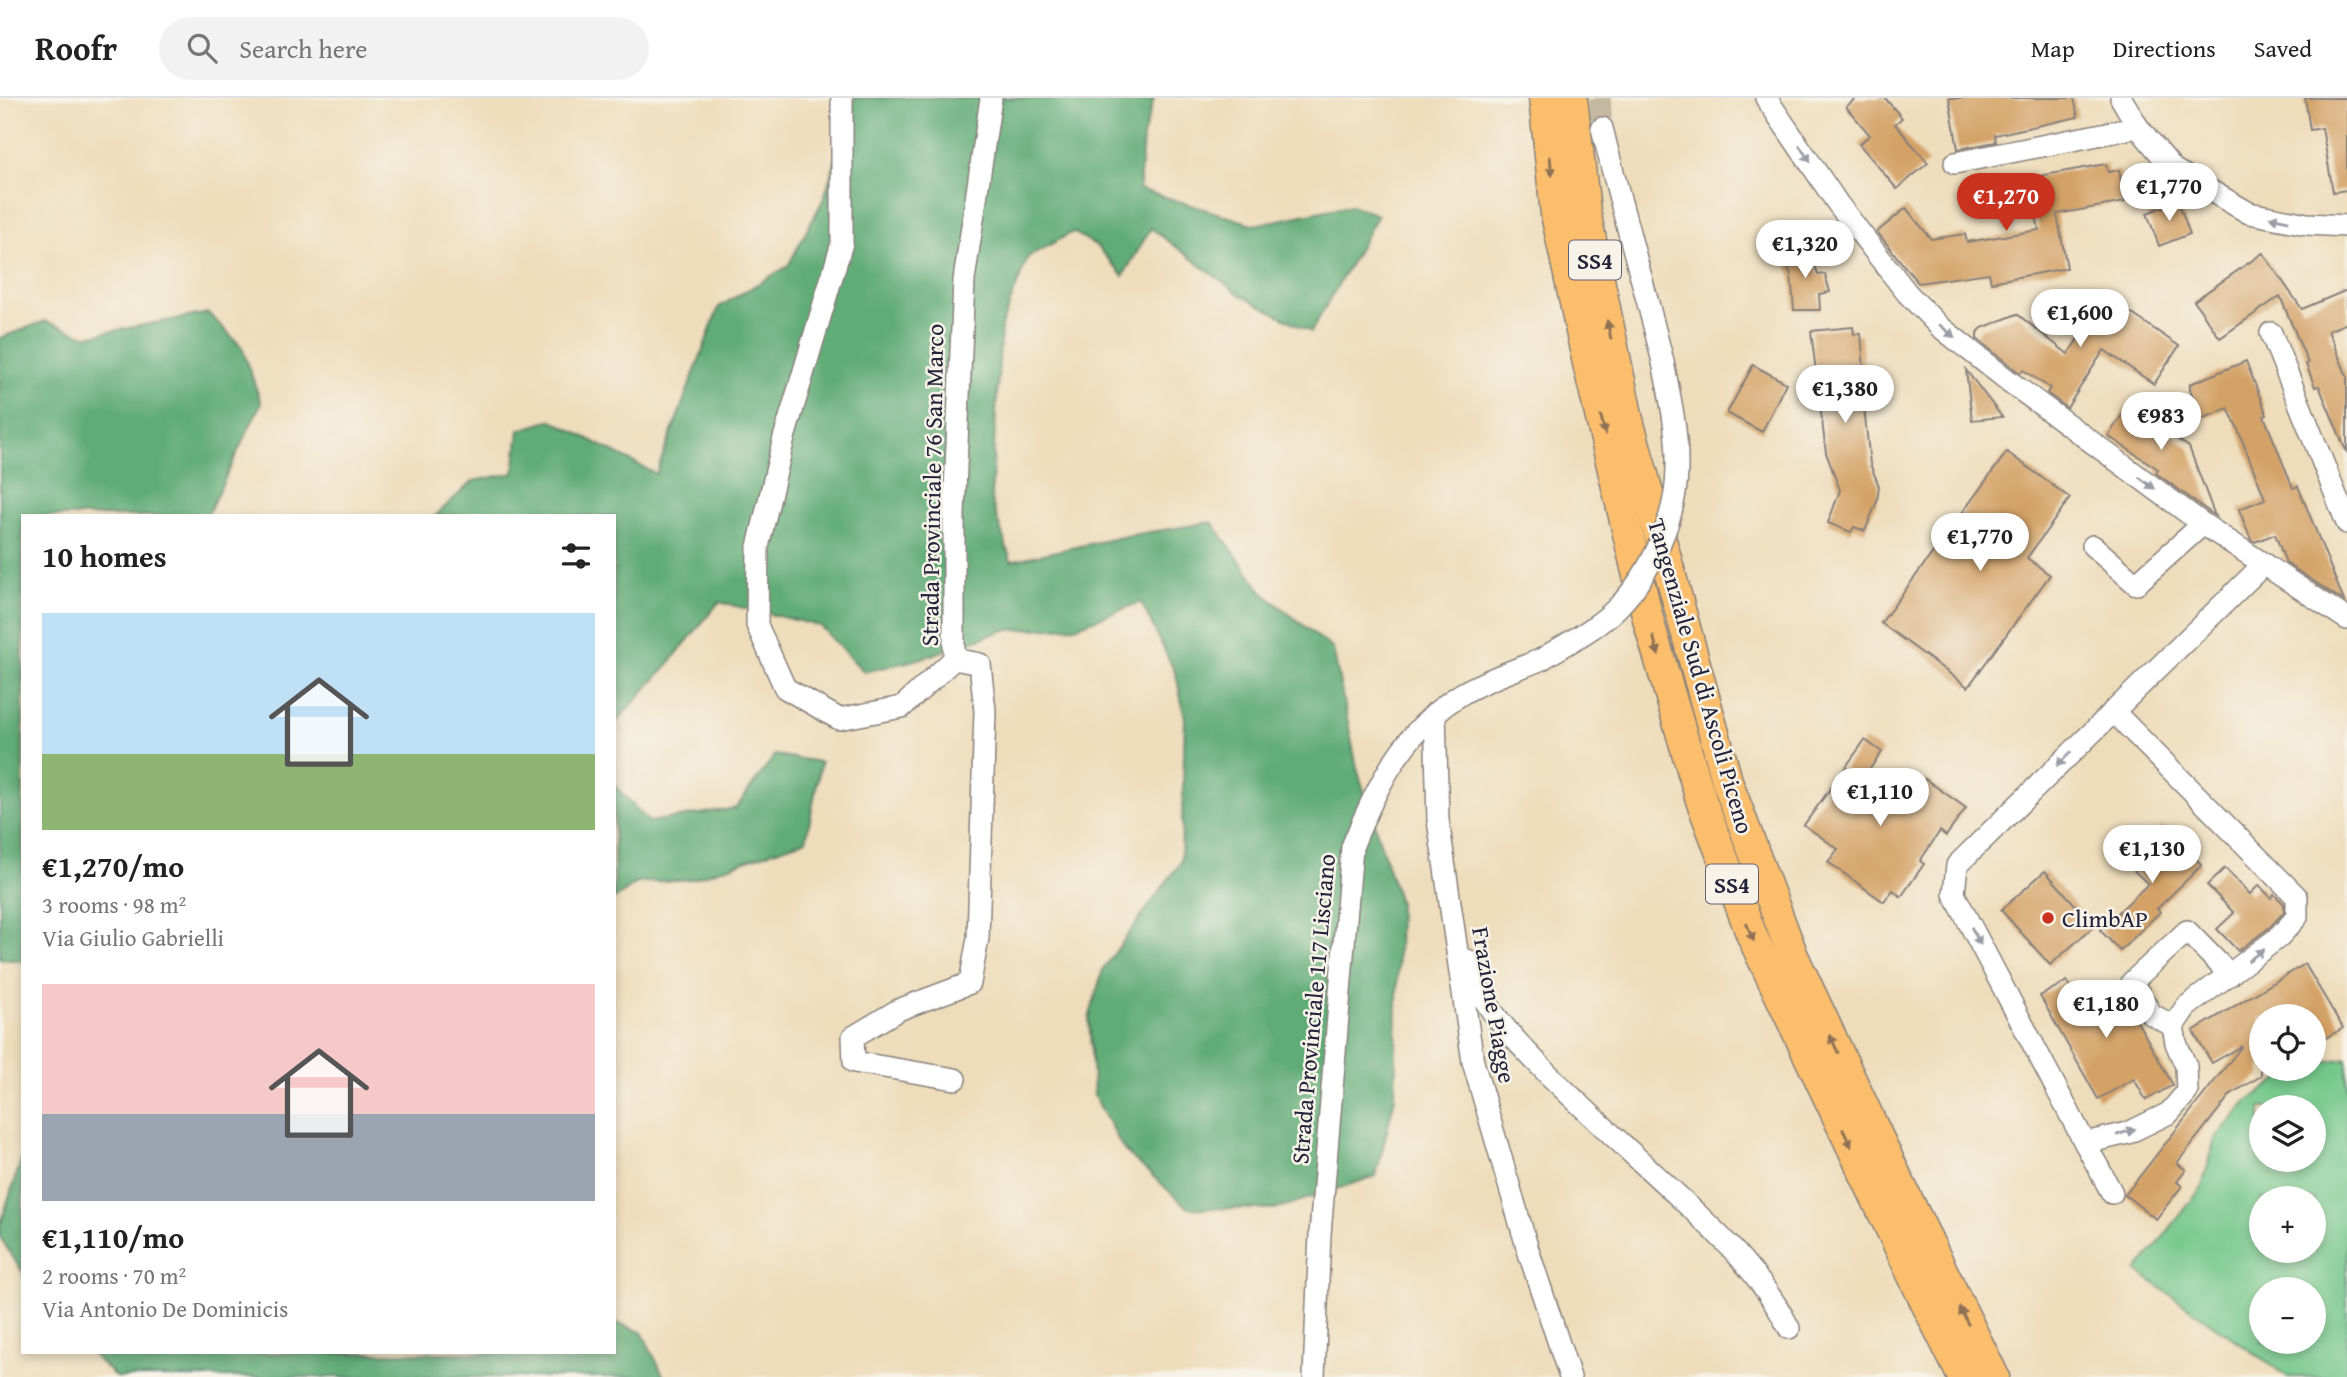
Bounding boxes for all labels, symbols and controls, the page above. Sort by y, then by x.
search box [159,17,649,80]
text: Roofr [35,24,117,72]
icon: search [183,29,221,67]
text: Search here [239,29,368,68]
text: Map [2031,31,2075,66]
text: Directions [2113,31,2216,66]
text: Saved [2254,31,2312,66]
one-way arrow [1798,145,1812,163]
one-way arrow [1546,155,1557,177]
pin: €1,770 [2112,164,2226,223]
text: €1,770 [2136,169,2202,202]
pin: €1,270 [1949,174,2063,233]
text: €1,270 [1973,179,2039,212]
one-way arrow [2268,213,2290,224]
pin: €1,320 [1748,220,1862,280]
text: €1,320 [1772,226,1838,259]
road number: SS4 [1569,240,1621,280]
pin: €1,600 [2023,289,2137,349]
text: €1,600 [2047,295,2113,328]
one-way arrow [1604,319,1615,341]
street label: Strada Provinciale 76 San Marco [912,323,952,647]
one-way arrow [1938,323,1955,338]
pin: €1,380 [1788,366,1902,425]
text: €1,380 [1812,371,1878,404]
pin: €983 [2120,392,2202,452]
text: €983 [2137,398,2185,431]
one-way arrow [1597,414,1608,436]
one-way arrow [2138,476,2156,491]
street label: Tangenziale Sud di Ascoli Piceno [1639,514,1763,838]
pin: €1,770 [1923,514,2037,573]
text: €1,770 [1947,519,2013,552]
text: 10 homes [42,534,167,578]
icon: filters [557,537,595,575]
one-way arrow [1651,636,1661,657]
icon: home [256,659,382,785]
one-way arrow [2056,751,2073,768]
pin: €1,110 [1823,768,1937,828]
text: €1,110 [1847,774,1913,807]
pin: €1,130 [2095,826,2209,885]
text: €1,130 [2119,831,2185,864]
text: €1,270/mo [42,844,184,888]
street label: Strada Provinciale 117 Lisciano [1282,852,1344,1166]
road number: SS4 [1706,864,1758,904]
text: 3 rooms · 98 m² [42,888,186,921]
place label: ClimbAP [2062,901,2148,936]
marker: ClimbAP [2040,910,2056,926]
text: Via Giulio Gabrielli [42,921,224,954]
one-way arrow [1745,922,1756,943]
street label: Frazione Piagge [1463,924,1525,1086]
one-way arrow [1970,926,1981,946]
one-way arrow [2246,948,2264,963]
pin: €1,180 [2049,981,2163,1040]
text: €1,180 [2073,986,2139,1019]
map controls [2249,1004,2326,1354]
button: locate [2249,1004,2326,1081]
icon: home [256,1030,382,1156]
one-way arrow [1828,1034,1840,1054]
button: layers [2249,1095,2326,1172]
one-way arrow [2116,1126,2137,1137]
one-way arrow [1841,1128,1853,1148]
button: + [2249,1186,2326,1263]
text: €1,110/mo [42,1215,184,1259]
text: 2 rooms · 70 m² [42,1259,186,1292]
button: − [2249,1277,2326,1354]
text: Via Antonio De Dominicis [42,1292,288,1325]
one-way arrow [1958,1306,1970,1326]

